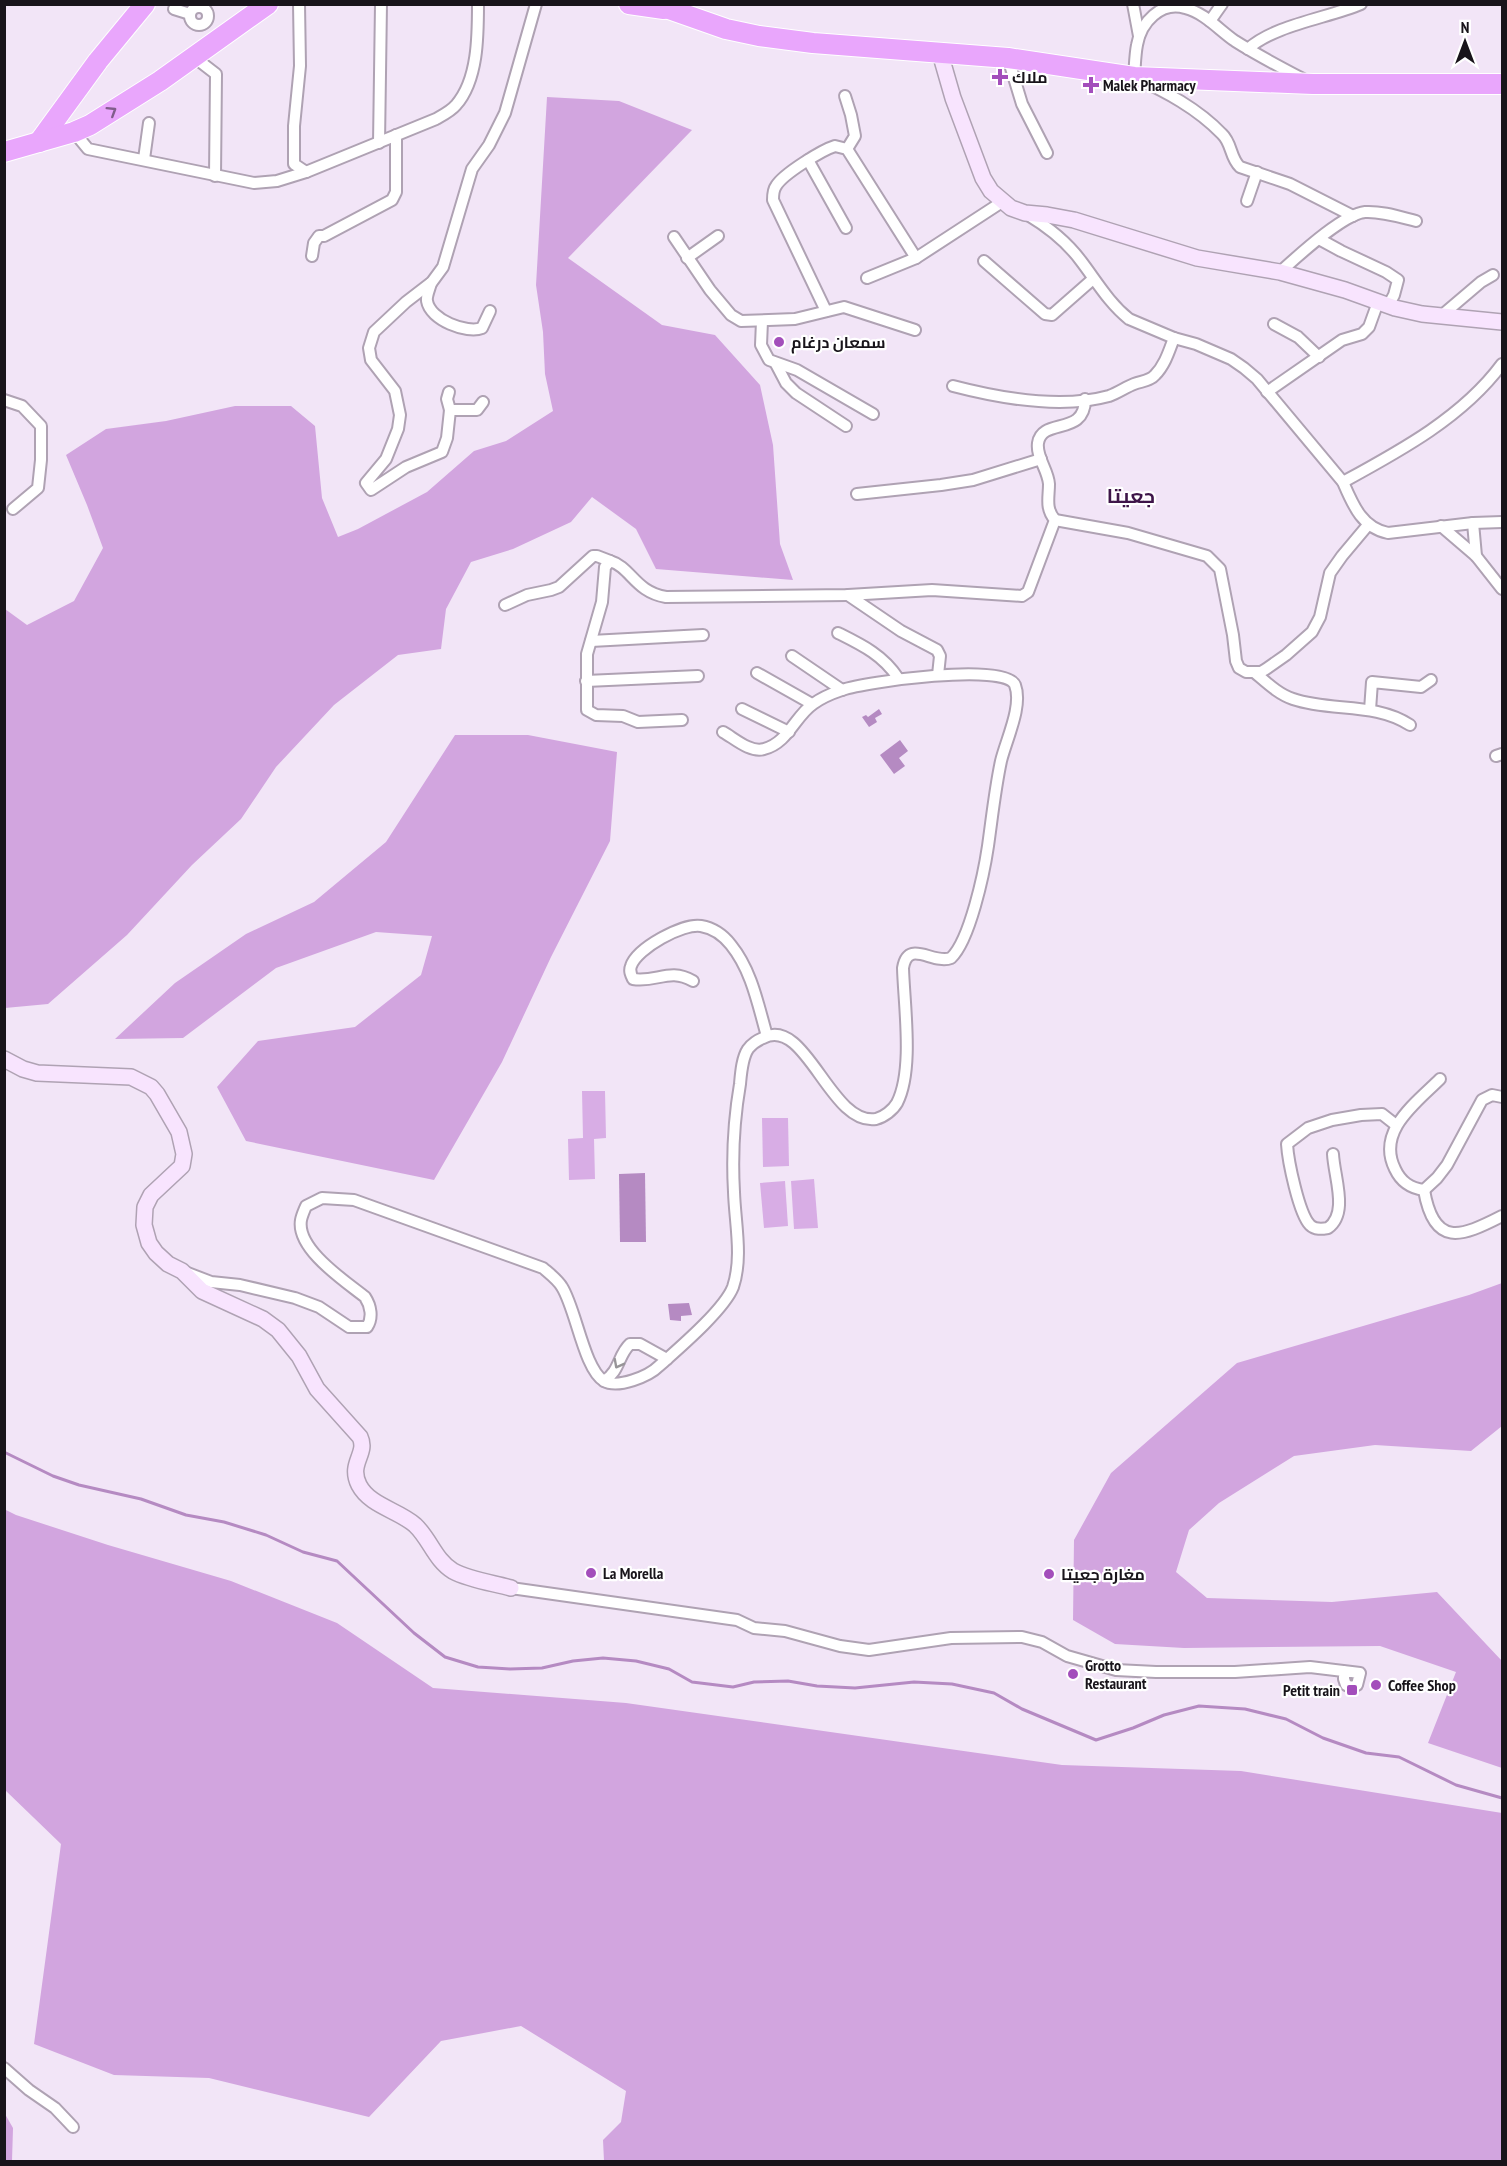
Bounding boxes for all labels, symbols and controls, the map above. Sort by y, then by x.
north arrow [1435,12,1495,72]
text: N [1461,17,1469,37]
place label: ملاك [1012,67,1048,87]
marker: ملاك [993,70,1007,84]
place label: Malek Pharmacy [1103,75,1196,95]
marker: Malek Pharmacy [1084,78,1098,92]
one-way arrow [105,107,116,118]
place label: سمعان درغام [791,332,886,354]
marker: سمعان درغام [772,335,786,349]
district label: جعيتا [1107,483,1155,509]
one-way arrow [614,1358,625,1368]
place label: La Morella [603,1563,664,1583]
place label: مغارة جعيتا [1061,1564,1145,1584]
marker: La Morella [584,1566,598,1580]
marker: مغارة جعيتا [1042,1567,1056,1581]
place label: Grotto Restaurant [1085,1655,1147,1693]
marker: Grotto Restaurant [1066,1667,1080,1681]
place label: Coffee Shop [1388,1675,1456,1695]
marker: Coffee Shop [1369,1678,1383,1692]
place label: Petit train [1283,1680,1340,1700]
marker: Petit train [1345,1683,1359,1697]

